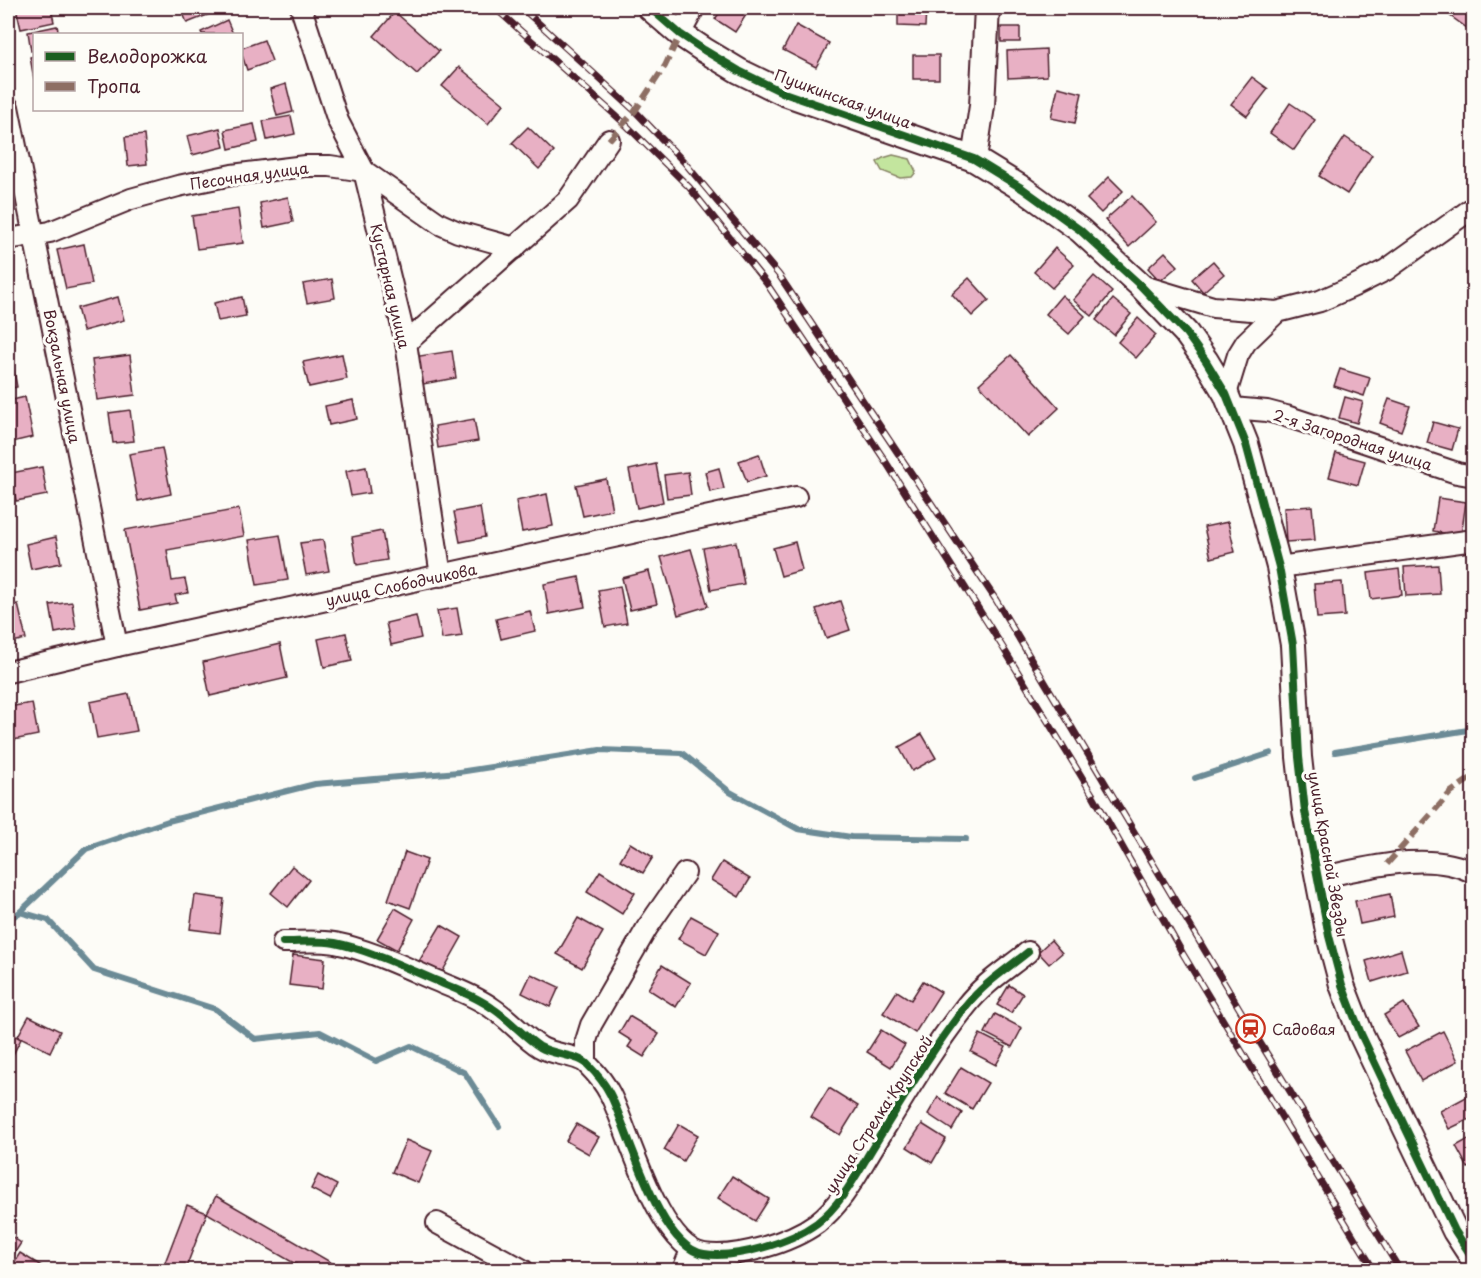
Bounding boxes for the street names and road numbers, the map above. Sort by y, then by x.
street label: Пушкинская улица [772,63,915,134]
street label: Песочная улица [188,155,310,195]
street label: Кустарная улица [365,221,417,351]
street label: Вокзальная улица [39,307,87,445]
street label: 2-я Загородная улица [1270,402,1436,476]
street label: улица Слободчикова [323,557,479,611]
street label: улица Красной Звезды [1303,769,1355,939]
street label: улица Стрелка Крупской [818,1031,938,1197]

